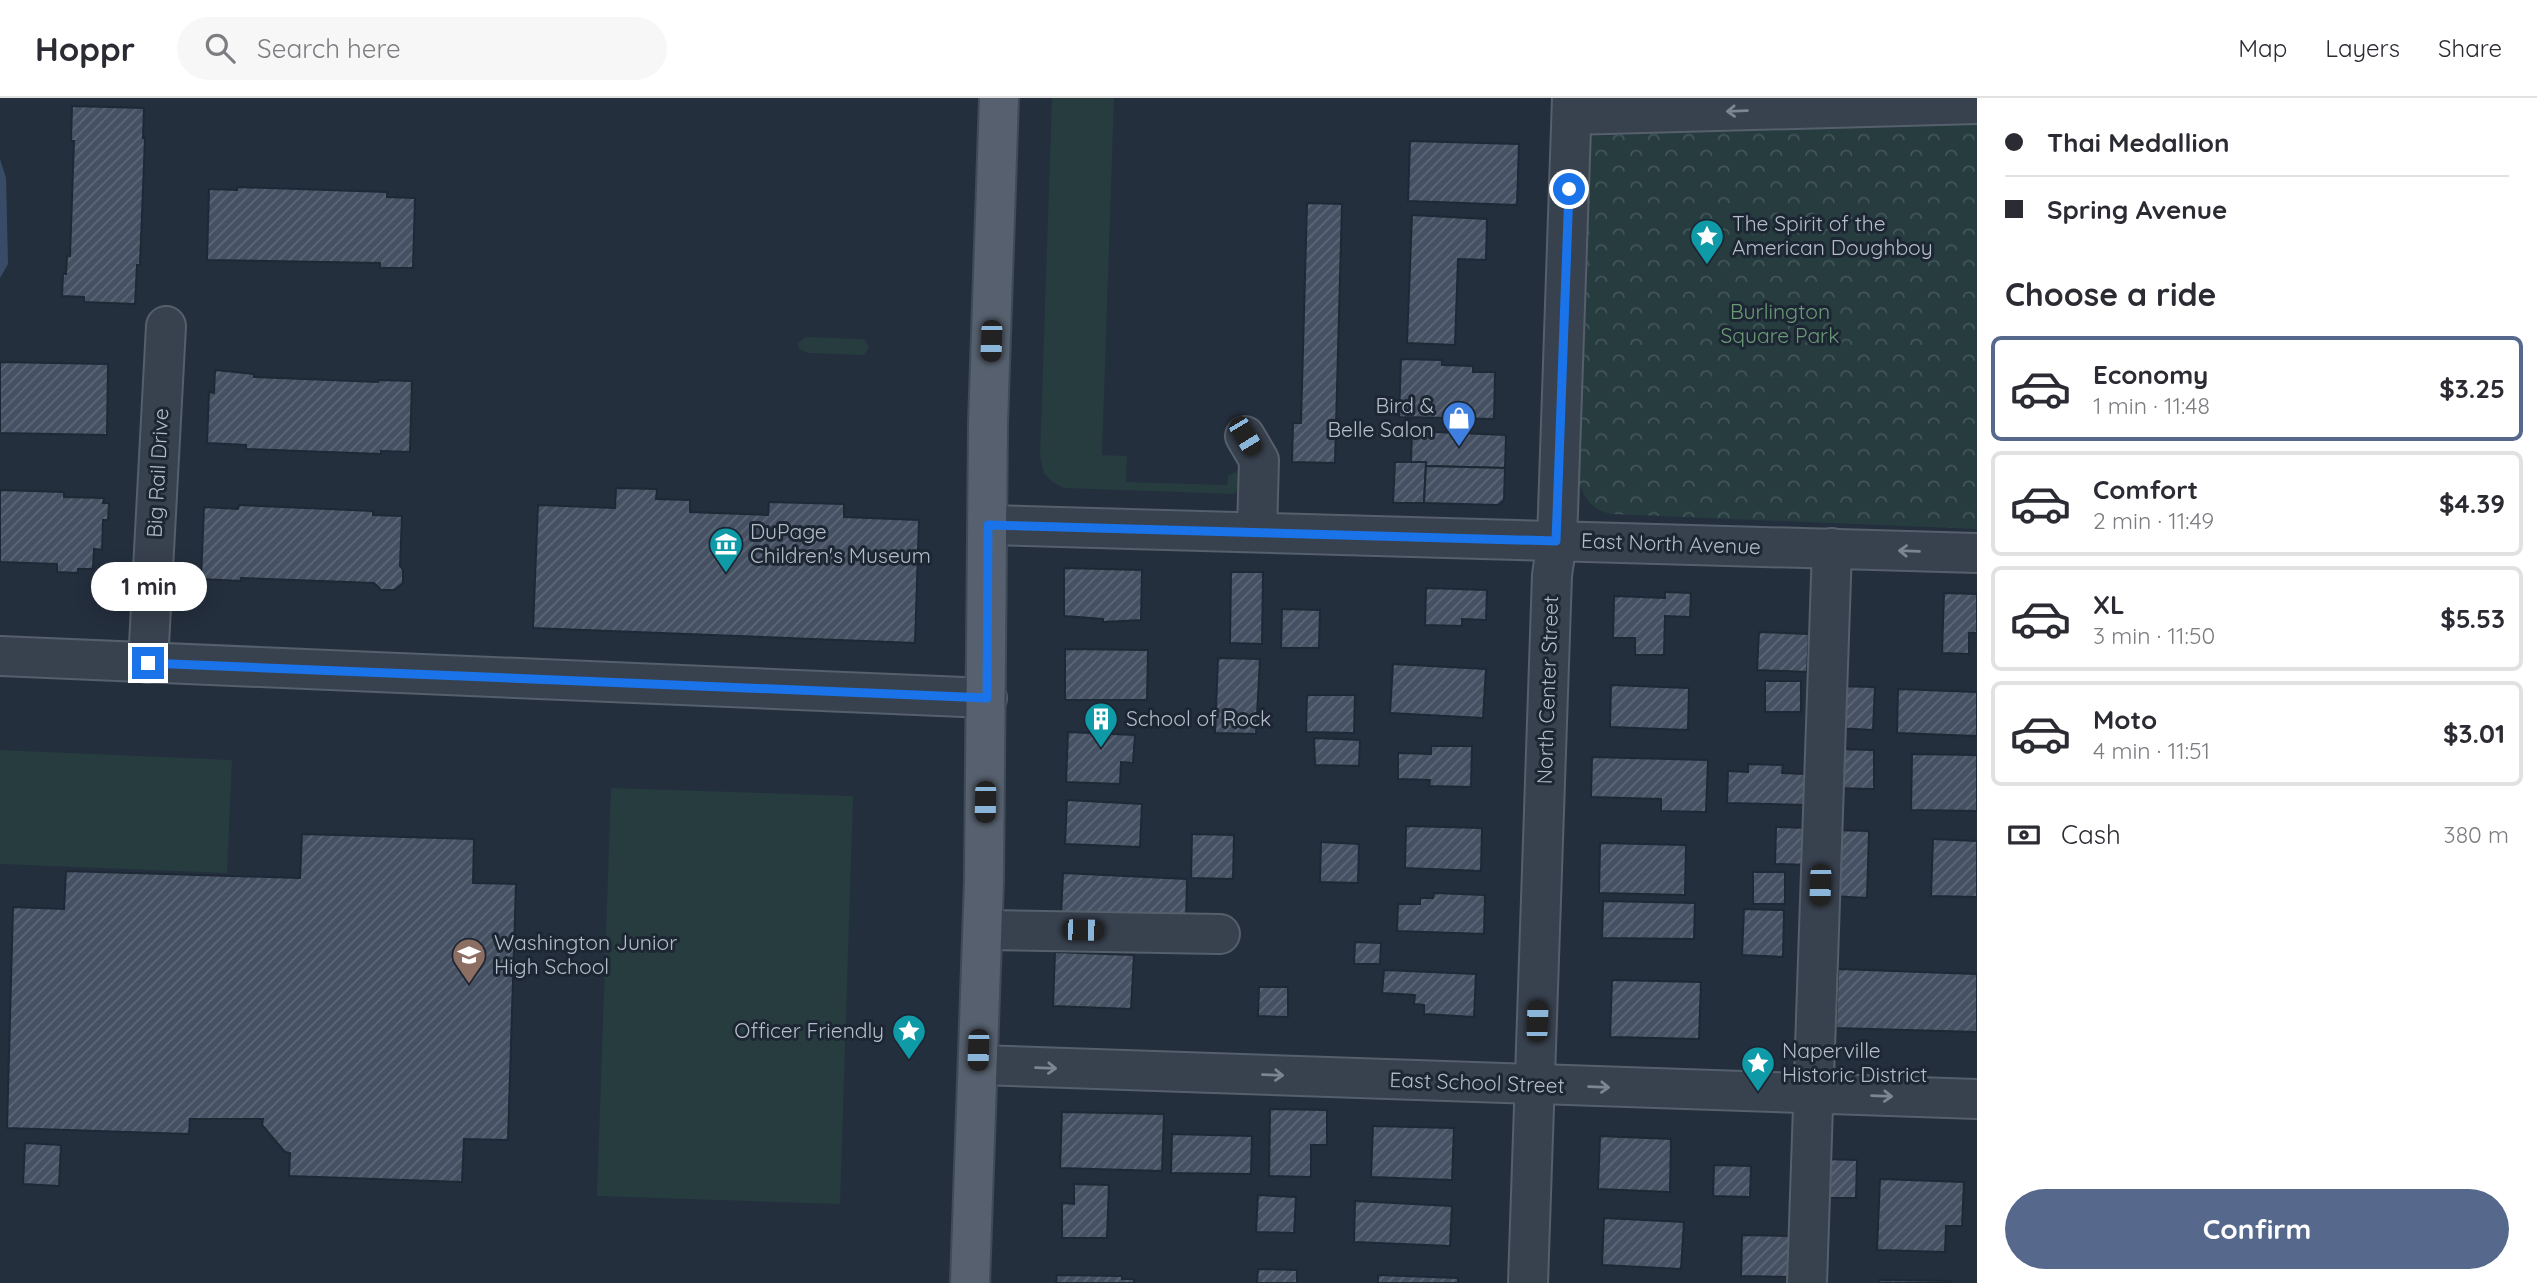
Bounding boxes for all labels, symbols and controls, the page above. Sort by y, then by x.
search box [177,17,667,80]
text: Hoppr [35,28,135,69]
icon: search [201,29,239,67]
text: Search here [257,32,401,65]
text: Map [2238,33,2287,63]
text: Layers [2325,33,2400,63]
text: Share [2438,33,2502,63]
one-way arrow [1726,104,1749,118]
text: Thai Medallion [2047,126,2229,159]
route start [1553,173,1585,205]
text: Spring Avenue [2047,193,2227,226]
place label: The Spirit of the American Doughboy [1732,210,1933,260]
place icon: The Spirit of the American Doughboy [1688,217,1726,266]
text: Choose a ride [2005,274,2217,314]
park label: Burlington Square Park [1721,298,1839,348]
car [980,320,1003,362]
icon: car [2009,357,2072,420]
text: Economy [2093,358,2208,391]
text: $3.25 [2439,372,2505,405]
text: 1 min · 11:48 [2093,391,2210,420]
place label: Bird & Belle Salon [1327,392,1434,442]
shop icon: Bird & Belle Salon [1440,399,1478,448]
street label: Big Rail Drive [141,408,173,538]
car [1226,413,1265,459]
icon: car [2009,472,2072,535]
text: Comfort [2093,473,2198,506]
text: $4.39 [2439,487,2505,520]
text: 2 min · 11:49 [2093,506,2214,535]
place label: DuPage Children's Museum [750,518,931,568]
museum icon: DuPage Children's Museum [707,525,745,574]
street label: East North Avenue [1581,527,1761,559]
one-way arrow [1898,544,1921,557]
callout: 1 min [90,561,206,610]
text: 1 min [121,572,177,601]
icon: car [2009,587,2072,650]
text: XL [2093,588,2125,621]
street label: North Center Street [1531,595,1563,785]
text: $5.53 [2440,602,2505,635]
text: 3 min · 11:50 [2093,621,2215,650]
route end [132,647,164,679]
building icon: School of Rock [1082,700,1120,749]
icon: car [2009,702,2072,765]
text: Moto [2093,703,2157,736]
place label: School of Rock [1126,705,1271,731]
text: $3.01 [2443,717,2505,750]
text: 4 min · 11:51 [2093,736,2210,765]
car [975,781,996,823]
icon: cash [2005,816,2043,854]
text: Cash [2061,818,2121,851]
text: 380 m [2444,820,2509,849]
car [1809,864,1832,906]
car [1062,919,1105,941]
place label: Washington Junior High School [494,929,677,979]
school or university icon: Washington Junior High School [450,936,488,985]
car [1526,1000,1549,1042]
place icon: Officer Friendly [890,1012,928,1061]
place label: Officer Friendly [734,1017,884,1043]
car [967,1029,990,1071]
place label: Naperville Historic District [1782,1037,1928,1087]
place icon: Naperville Historic District [1739,1044,1777,1093]
one-way arrow [1034,1061,1057,1074]
street label: East School Street [1389,1066,1565,1098]
one-way arrow [1262,1069,1285,1082]
one-way arrow [1587,1080,1610,1093]
one-way arrow [1870,1090,1893,1103]
button: Confirm [2005,1189,2509,1269]

